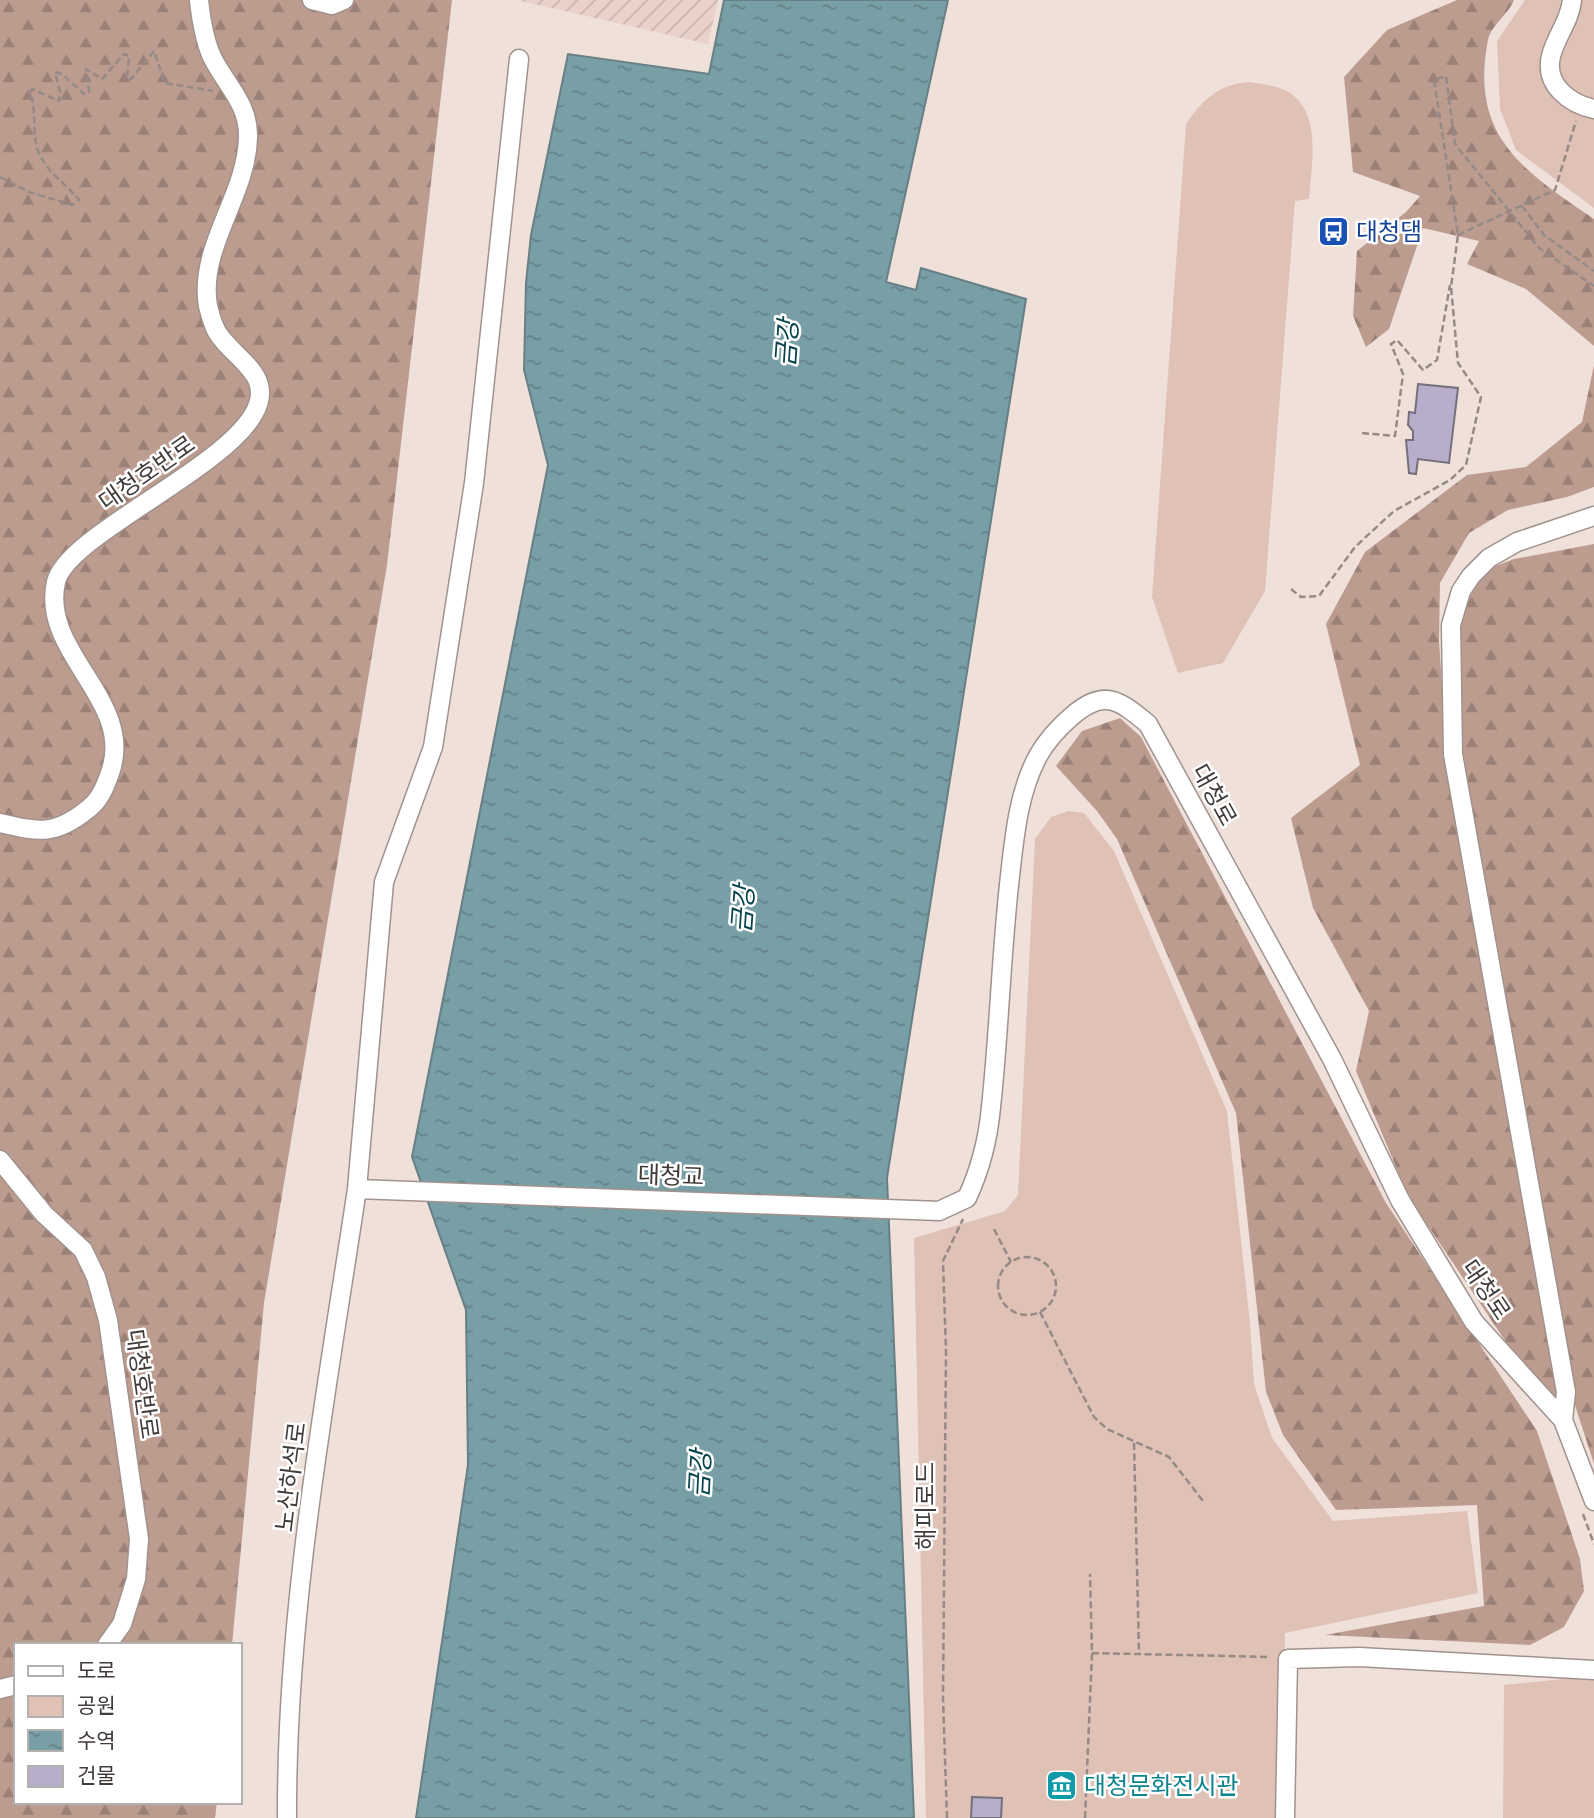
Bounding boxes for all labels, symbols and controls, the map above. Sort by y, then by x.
bus stop icon: 대청댐 [1316,215,1350,249]
place label: 대청댐 [1356,217,1422,246]
water label: 금강 [769,315,805,368]
street label: 대청호반로 [93,429,200,516]
street label: 대청로 [1186,759,1243,831]
water label: 금강 [725,881,761,934]
street label: 대청교 [637,1160,705,1191]
street label: 대청로 [1456,1254,1517,1325]
street label: 대청호반로 [120,1327,165,1441]
street label: 노산하석로 [269,1420,312,1533]
water label: 금강 [683,1446,717,1499]
street label: 해피로드 [911,1462,940,1550]
legend [14,1643,242,1804]
text: 도로 [77,1658,116,1683]
text: 공원 [77,1693,116,1718]
text: 수역 [77,1728,116,1753]
text: 건물 [77,1763,116,1788]
museum icon: 대청문화전시관 [1044,1769,1078,1803]
place label: 대청문화전시관 [1084,1771,1239,1800]

